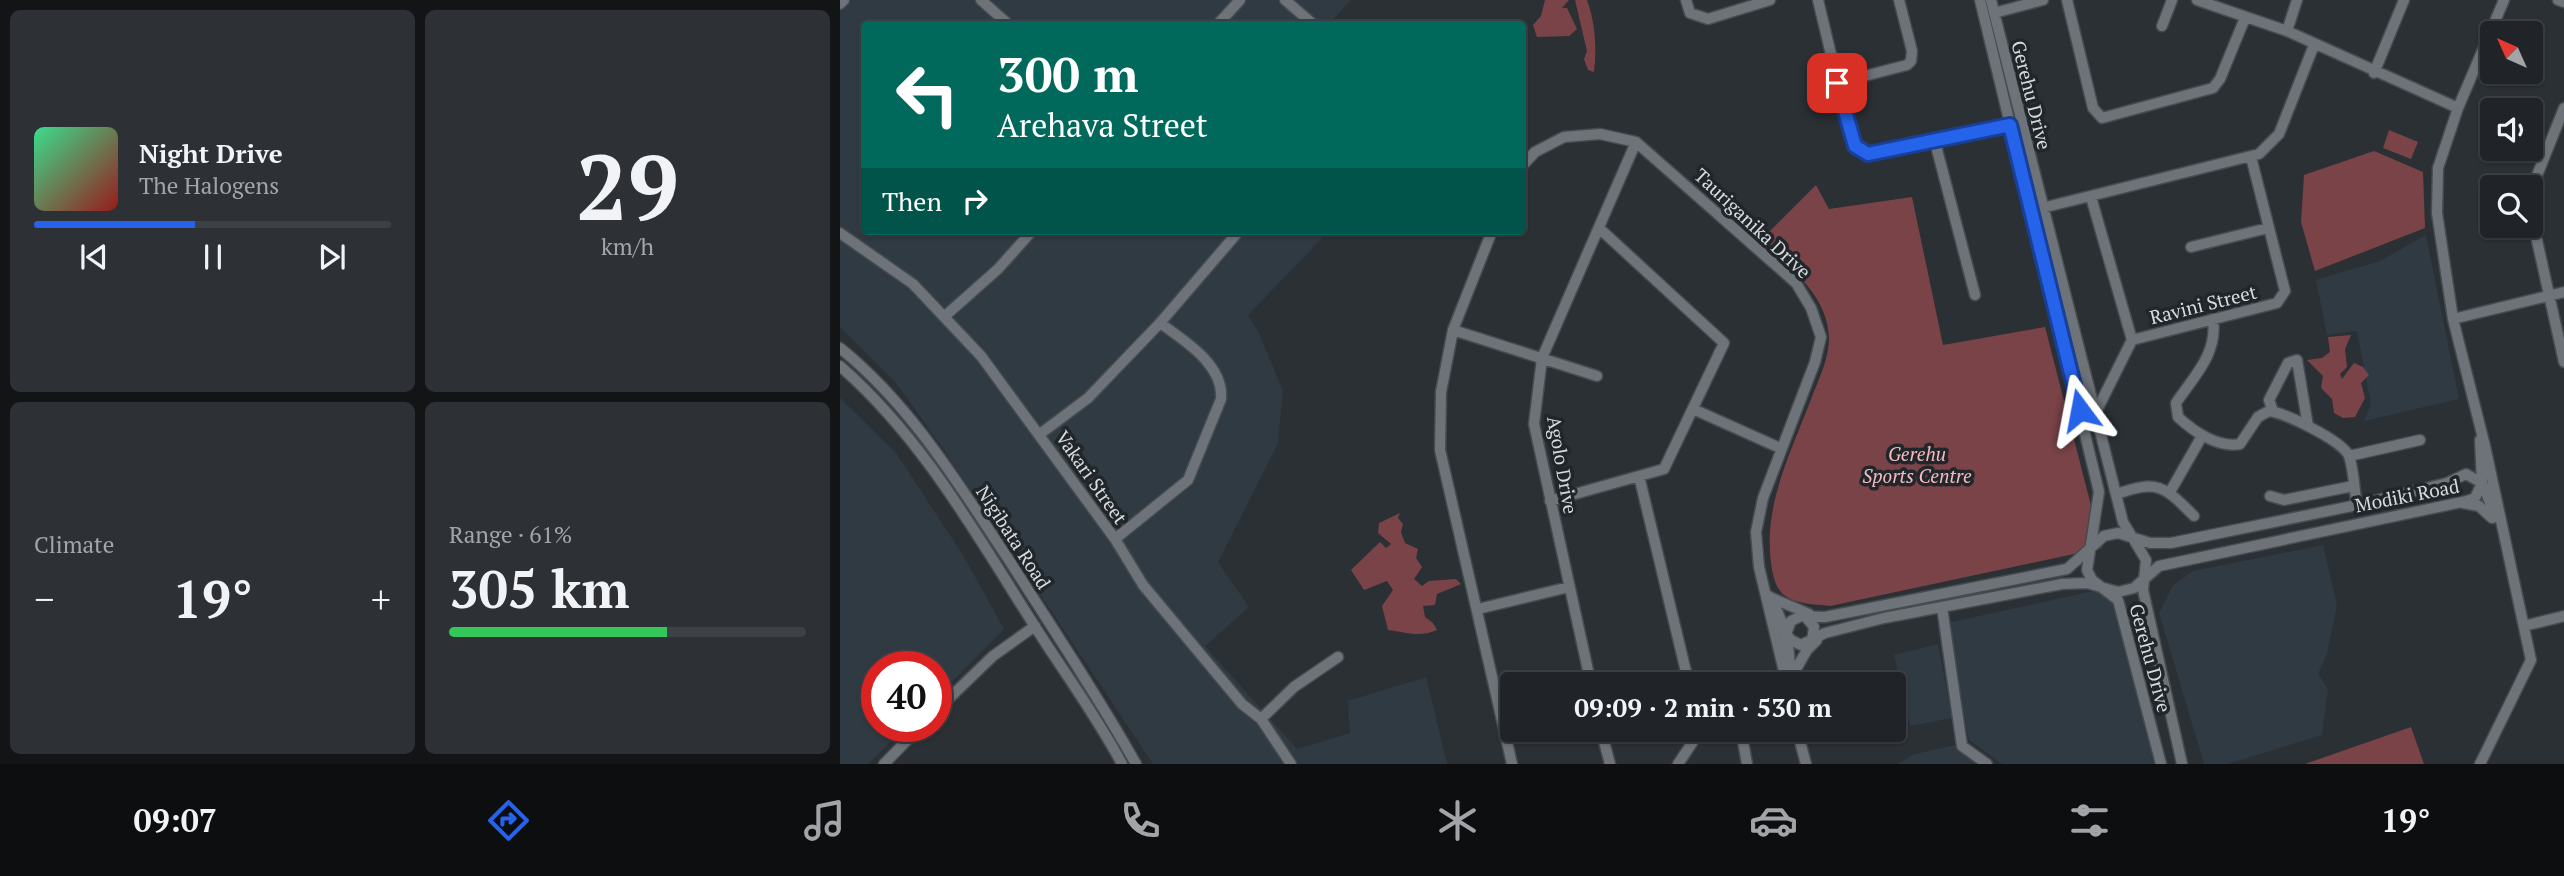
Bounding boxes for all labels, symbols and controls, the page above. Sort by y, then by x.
north arrow [2480,21,2543,84]
map controls [2480,21,2543,238]
street label: Gerehu Drive [2006,38,2058,152]
text: 300 m [997,41,1139,106]
icon: left [882,49,973,140]
pin [1807,53,1867,113]
icon: arrive [1818,64,1856,102]
button: sound [2480,98,2543,161]
text: Arehava Street [997,104,1208,146]
text: 29 [576,125,679,246]
text: Night Drive [139,136,283,170]
street label: Tauriganika Drive [1689,162,1817,284]
text: The Halogens [139,170,279,201]
button: search [2480,175,2543,238]
icon: right [956,182,994,220]
text: Then [882,184,942,218]
text: km/h [601,231,654,262]
icon: previous [75,238,113,276]
icon: pause [194,238,232,276]
icon: next [313,238,351,276]
street label: Ravini Street [2147,279,2259,329]
position arrow [2043,373,2117,447]
street label: Agolo Drive [1542,414,1584,516]
street label: Vakari Street [1051,425,1133,529]
park label: Gerehu Sports Centre [1862,441,1972,488]
street label: Modiki Road [2353,473,2462,517]
street label: Nigibata Road [971,480,1057,594]
text: Range · 61% [449,519,572,550]
text: Climate [34,529,114,560]
text: 305 km [449,554,630,623]
text: 19° [172,564,253,633]
text: − [34,574,54,624]
text: + [371,574,391,624]
street label: Gerehu Drive [2124,601,2178,715]
speed limit sign: 40 [861,651,952,742]
text: 09:09 · 2 min · 530 m [1574,690,1832,724]
icon: directions [484,796,533,845]
icon: music [800,796,849,845]
icon: phone [1116,796,1165,845]
icon: climate [1433,796,1482,845]
icon: car [1749,796,1798,845]
icon: filters [2065,796,2114,845]
text: 09:07 [134,799,217,841]
text: 19° [2381,799,2430,841]

